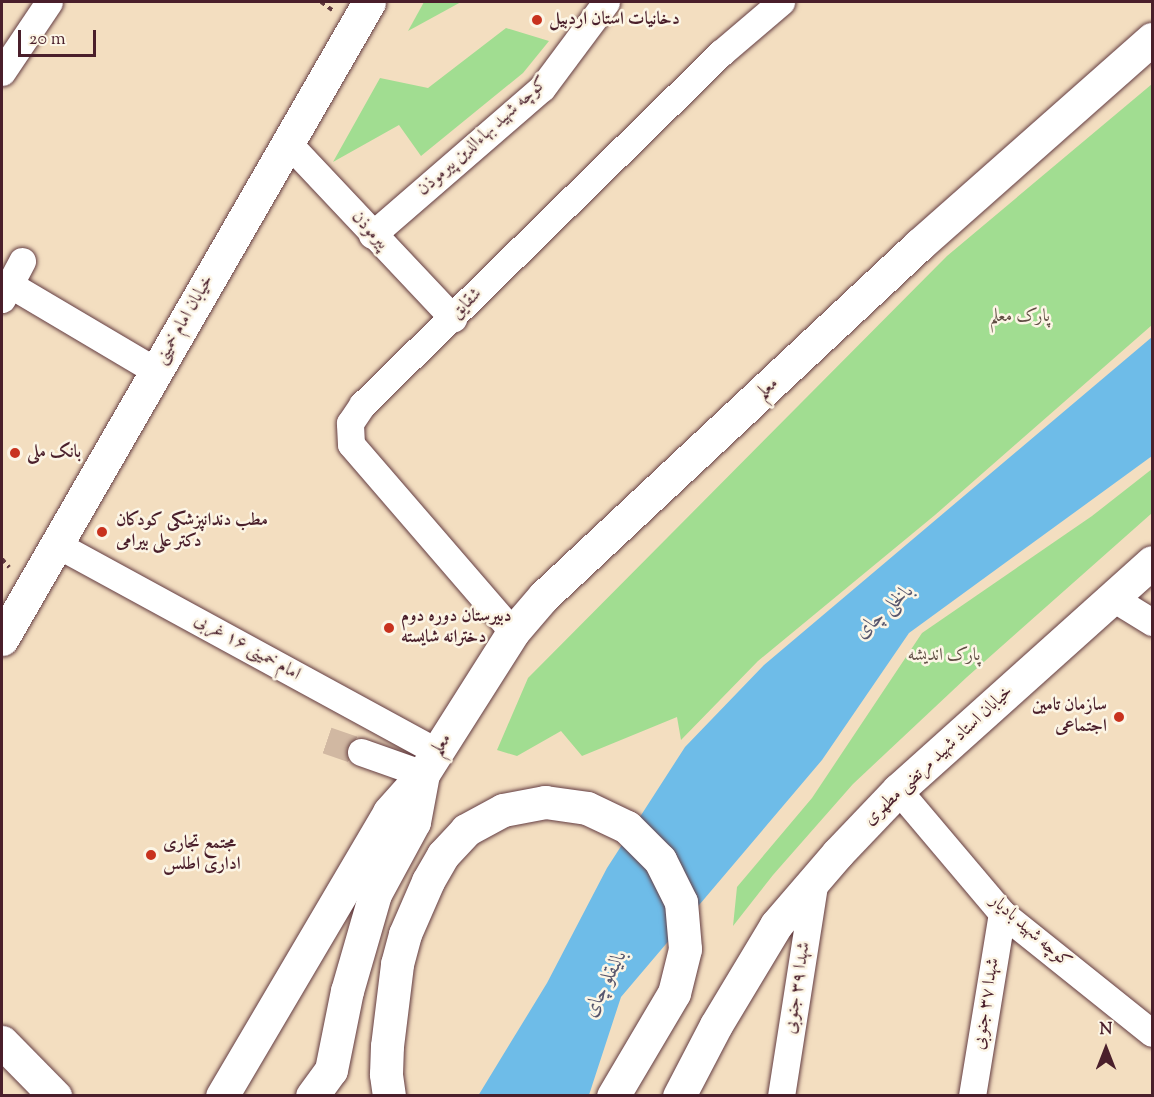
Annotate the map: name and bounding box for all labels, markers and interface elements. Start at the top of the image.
place label: دخانیات استان اردبیل [549,9,680,31]
marker: دخانیات استان اردبیل [530,13,544,27]
scale bar [21,18,99,56]
text: 20 m [29,27,66,53]
street label: کوچه شهید بهاءالدین پیرموذن [413,73,553,201]
street label: پیرموذن [346,207,392,255]
street label: خیابان امام خمینی [151,271,219,369]
street label: شقایق [447,284,487,324]
park label: پارک معلم [990,306,1050,328]
street label: معلم [752,374,784,404]
place label: بانک ملی [27,442,81,464]
marker: بانک ملی [8,446,22,460]
place label: مطب دندانپزشکی کودکان دکتر علی بیرامی [116,511,268,554]
marker: مطب دندانپزشکی کودکان دکتر علی بیرامی [93,523,111,541]
water label: بالخلی چای [851,579,919,645]
place label: دبیرستان دوره دوم دخترانه شایسته [401,607,512,650]
street label: امام خمینی ۱۶ غربی [190,610,304,686]
marker: دبیرستان دوره دوم دخترانه شایسته [382,621,396,635]
park label: پارک اندیشه [908,645,980,667]
street label: خیابان استاد شهید مرتضی مطهری [860,681,1018,831]
place label: سازمان تامین اجتماعی [1032,696,1107,738]
marker: سازمان تامین اجتماعی [1112,710,1126,724]
street label: معلم [427,730,457,760]
place label: مجتمع تجاری اداری اطلس [163,834,241,876]
marker: مجتمع تجاری اداری اطلس [144,848,158,862]
street label: کوچه شهید بادیار [985,891,1075,973]
street label: شهدا ۳۹ جنوبی [780,941,816,1035]
water label: بالیقلو چای [579,946,633,1022]
street label: شهدا ۳۷ جنوبی [969,957,1005,1051]
north arrow [1076,1019,1136,1079]
text: N [1100,1019,1112,1042]

